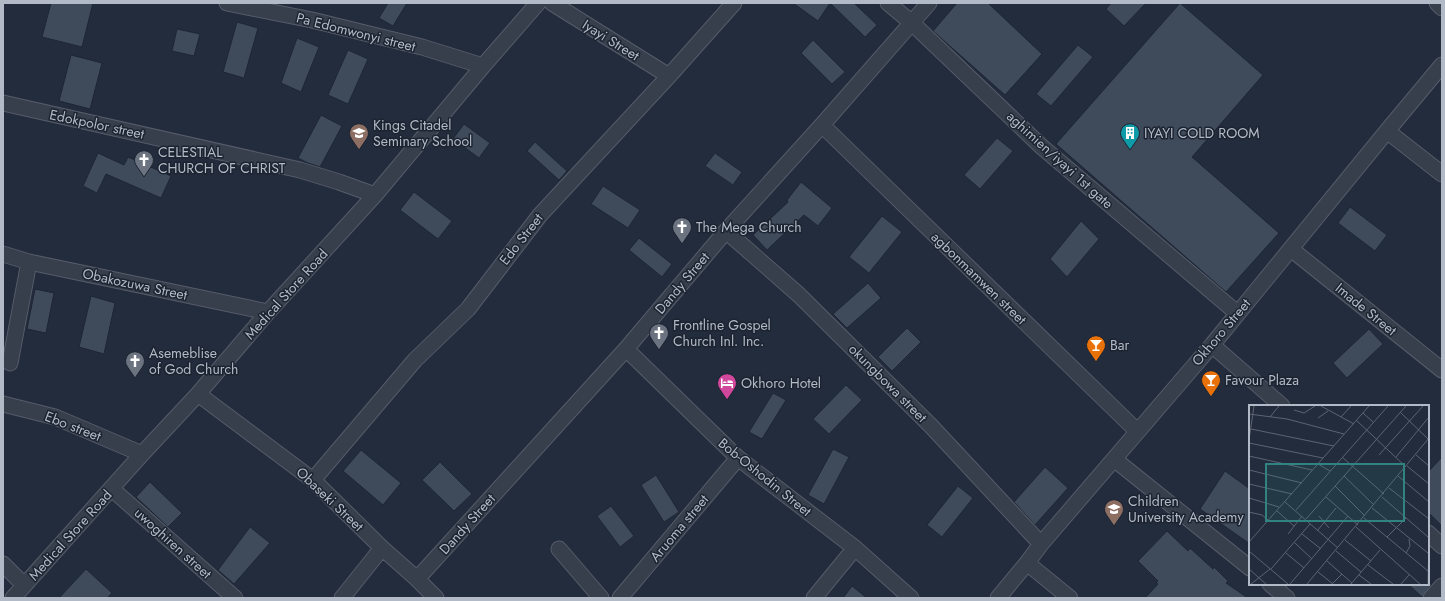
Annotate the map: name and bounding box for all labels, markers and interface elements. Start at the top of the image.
street label: Pa Edomwonyi street [294,8,418,57]
street label: Iyayi Street [579,15,644,66]
street label: Edokpolor street [48,104,147,144]
street label: aghimien/iyayi 1st gate [1002,107,1118,213]
place label: Kings Citadel Seminary School [373,115,472,151]
school or university icon: Kings Citadel Seminary School [348,122,370,150]
building icon: IYAYI COLD ROOM [1119,122,1141,150]
place label: IYAYI COLD ROOM [1144,123,1260,143]
place label: CELESTIAL CHURCH OF CHRIST [158,142,286,178]
church icon: CELESTIAL CHURCH OF CHRIST [133,149,155,177]
street label: Edo Street [494,208,548,269]
church icon: The Mega Church [671,216,693,244]
place label: The Mega Church [696,217,802,237]
street label: agbonmamwen street [927,227,1032,329]
street label: Medical Store Road [240,244,332,344]
street label: Dandy Street [650,247,714,318]
street label: Obakozuwa Street [81,263,190,305]
street label: Imade Street [1331,278,1401,340]
street label: Okhoro Street [1187,294,1255,370]
place label: Frontline Gospel Church Inl. Inc. [673,315,771,351]
church icon: Frontline Gospel Church Inl. Inc. [648,322,670,350]
bar icon: Bar [1085,334,1107,362]
place label: Bar [1110,335,1130,355]
street label: okungbowa street [844,339,932,427]
place label: Asemeblise of God Church [149,343,238,379]
church icon: Asemeblise of God Church [124,350,146,378]
bar icon: Favour Plaza [1200,369,1222,397]
place label: Favour Plaza [1225,370,1299,390]
hotel icon: Okhoro Hotel [716,372,738,400]
place label: Okhoro Hotel [741,373,821,393]
inset map [1249,405,1429,585]
street label: Ebo street [42,406,105,446]
street label: Bob-Oshodin Street [714,433,816,521]
street label: Obaseki Street [292,462,369,536]
street label: Medical Store Road [24,485,116,585]
street label: Dandy Street [434,489,500,559]
street label: Aruoma street [645,490,714,566]
place label: Children University Academy [1128,491,1244,527]
school or university icon: Children University Academy [1103,498,1125,526]
street label: uwoghiren street [130,503,217,584]

